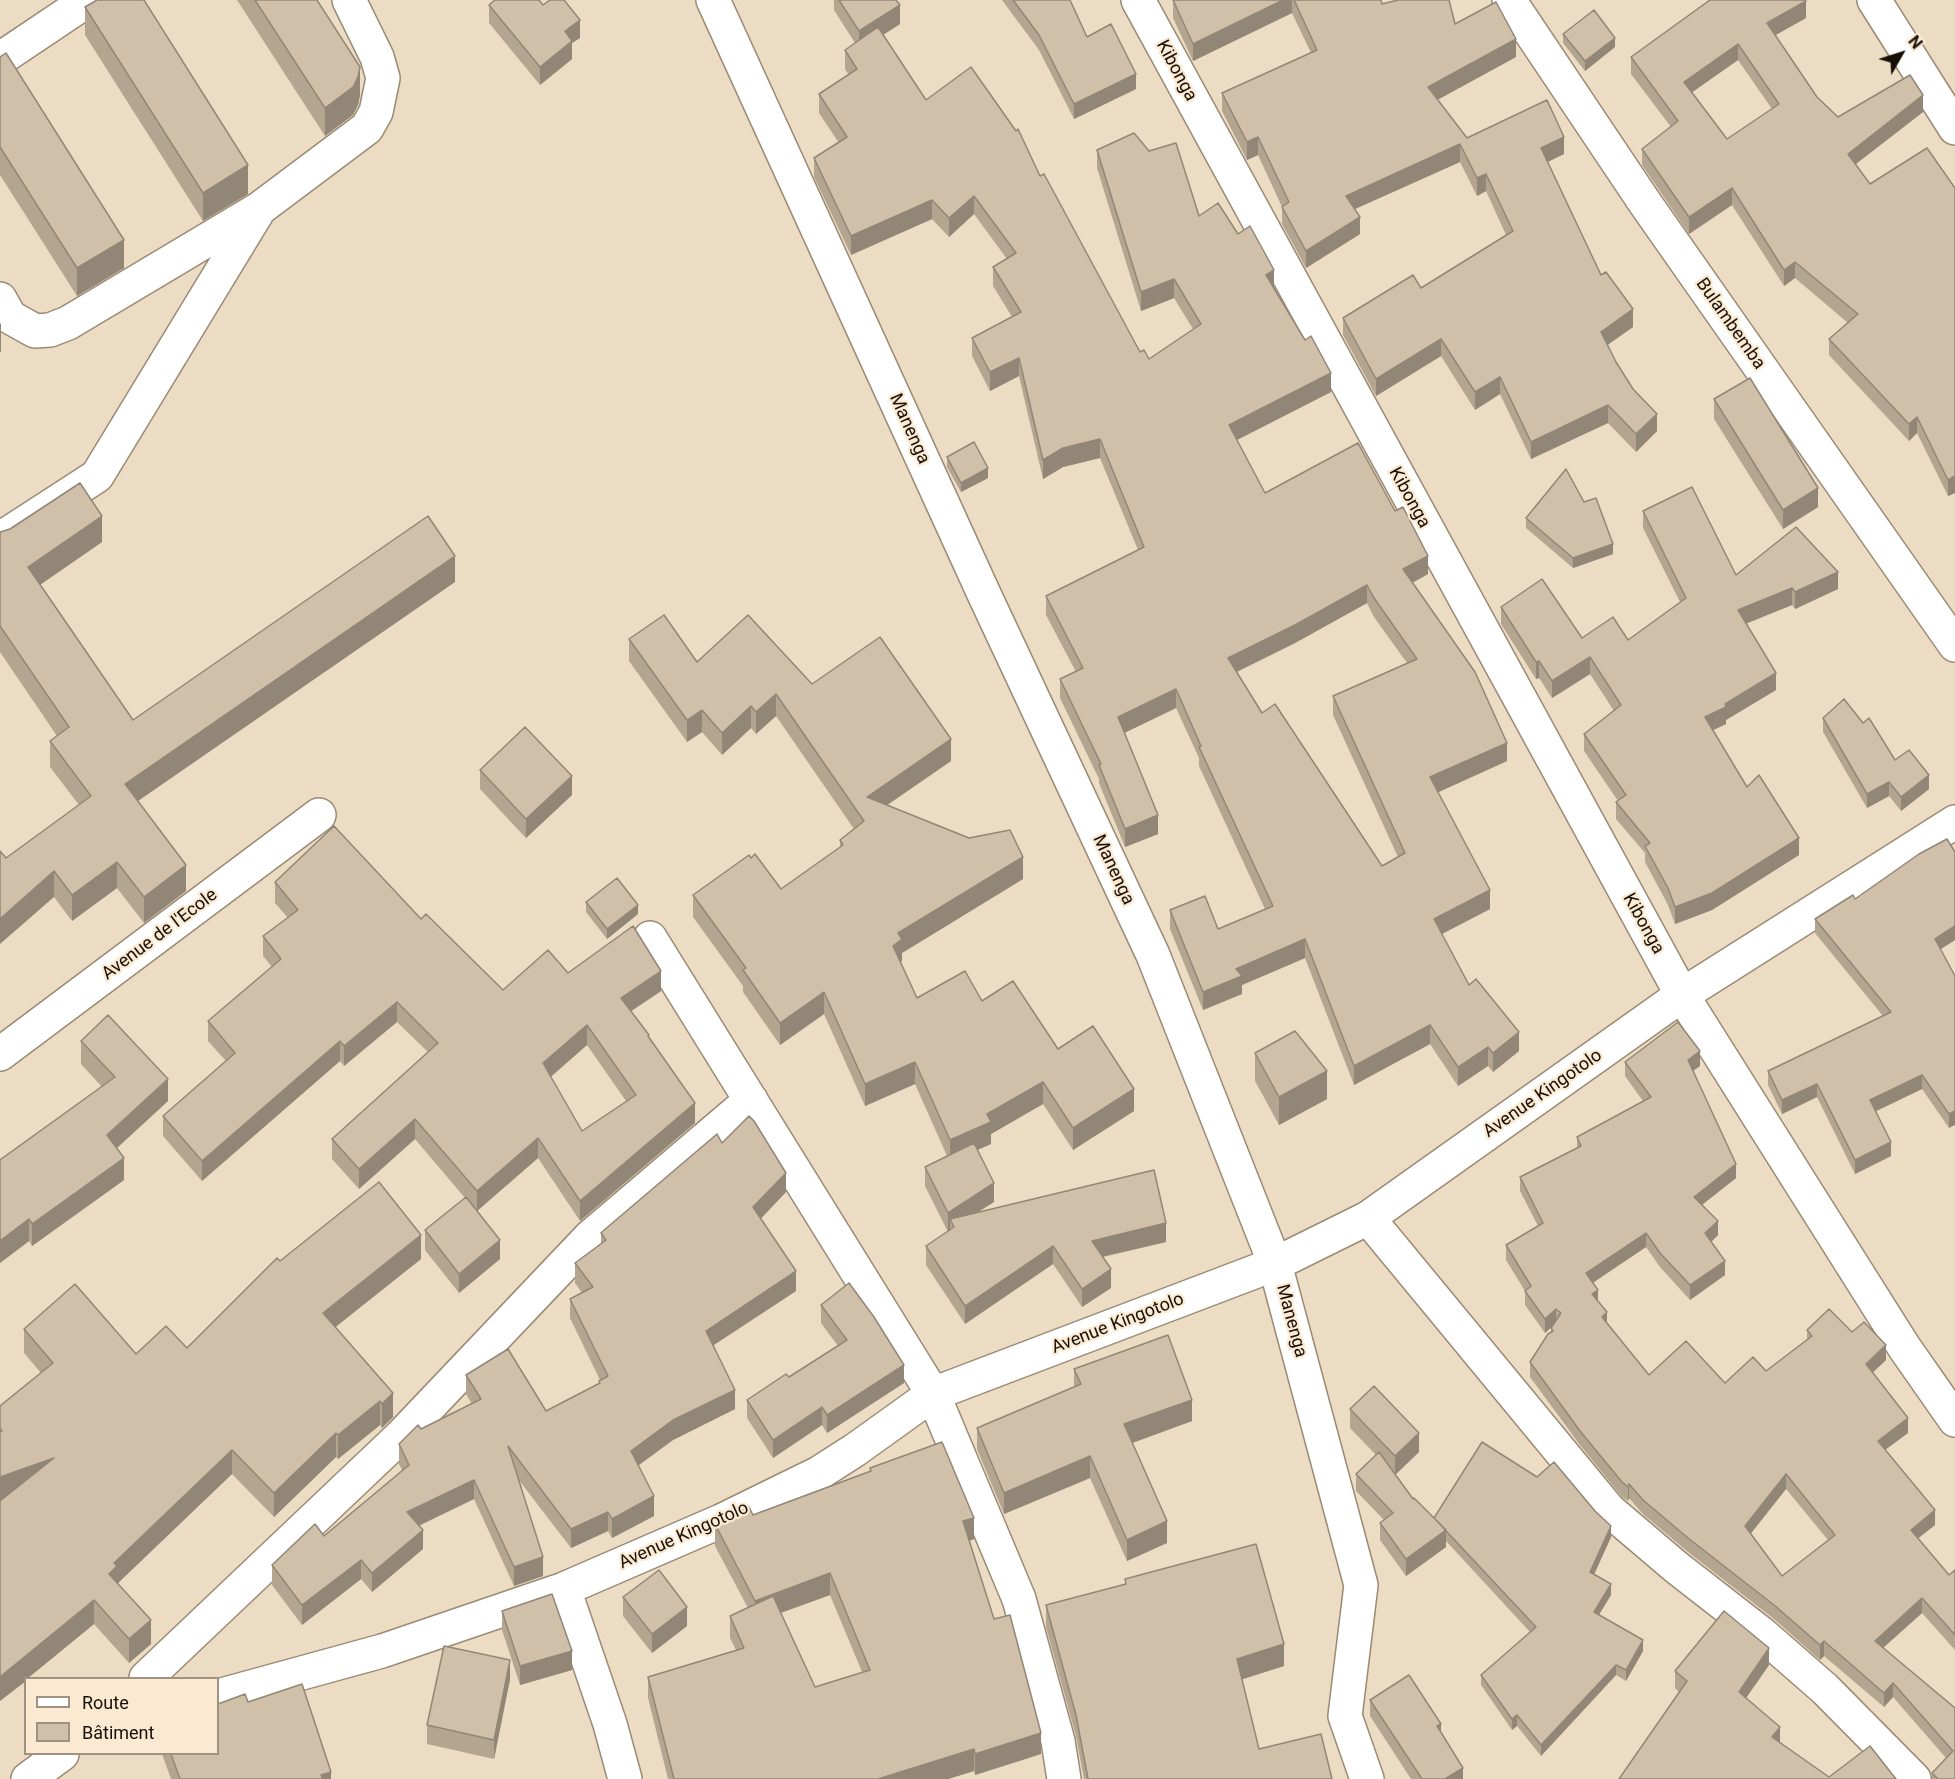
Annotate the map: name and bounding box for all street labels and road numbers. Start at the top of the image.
street label: Kibonga [1151,37,1201,105]
street label: Bulambemba [1691,274,1769,374]
street label: Manenga [884,390,934,468]
street label: Kibonga [1384,464,1434,532]
street label: Manenga [1087,832,1139,908]
street label: Avenue de l'Ecole [98,885,222,985]
street label: Kibonga [1618,890,1668,958]
street label: Avenue Kingotolo [1479,1045,1607,1143]
street label: Manenga [1271,1282,1311,1360]
street label: Avenue Kingotolo [1049,1289,1187,1359]
street label: Avenue Kingotolo [616,1498,752,1574]

